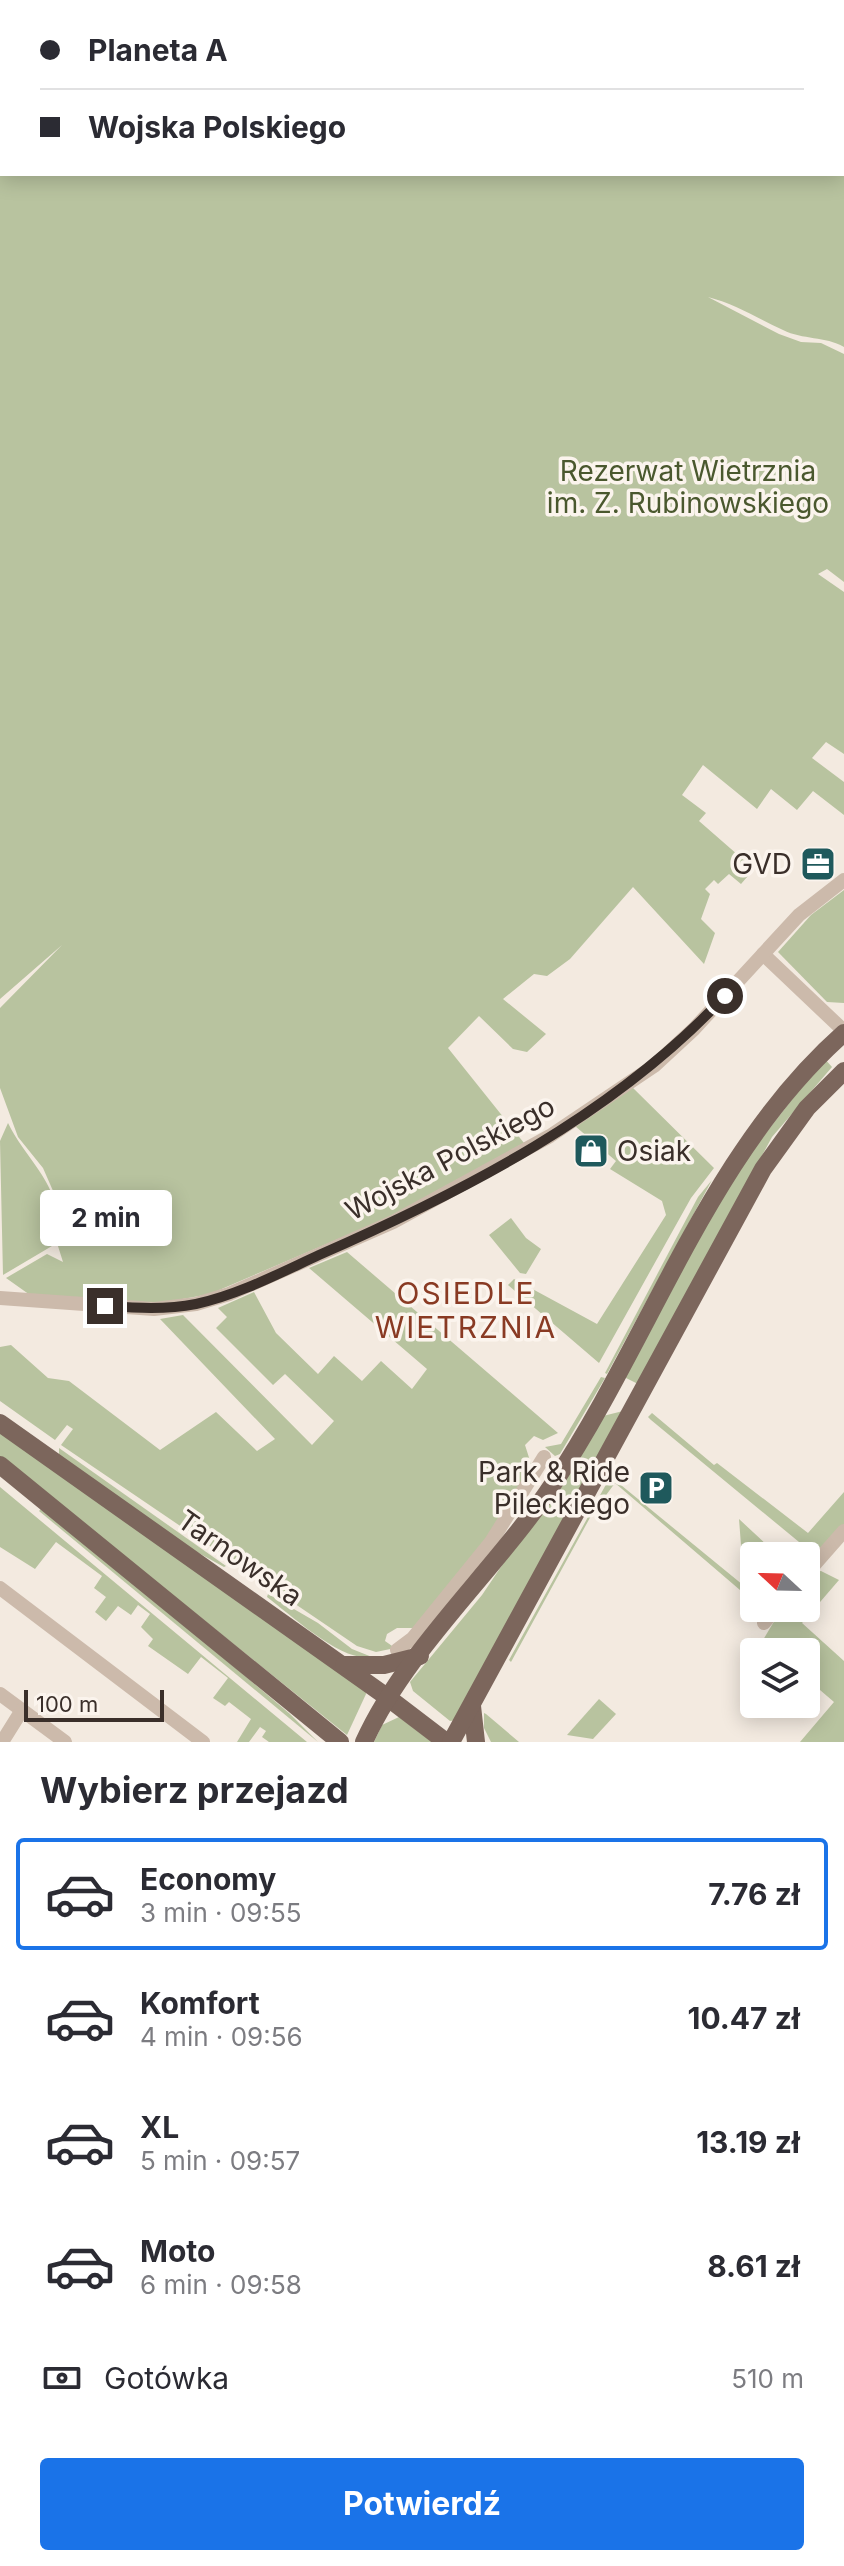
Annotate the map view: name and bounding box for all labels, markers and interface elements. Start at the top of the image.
text: Planeta A [88,32,228,68]
text: Wojska Polskiego [88,109,346,145]
park label: Rezerwat Wietrznia im. Z. Rubinowskiego [547,454,829,520]
office icon: GVD [799,845,837,883]
place label: GVD [732,847,792,881]
route start [707,978,743,1014]
street label: Wojska Polskiego [340,1089,560,1227]
shop icon: Osiak [572,1132,610,1170]
place label: Osiak [617,1134,691,1168]
callout: 2 min [39,1190,171,1246]
text: 2 min [71,1202,141,1233]
district label: OSIEDLE WIETRZNIA [375,1275,557,1345]
route end [87,1288,123,1324]
place label: Park & Ride Pileckiego [478,1455,630,1521]
parking icon: Park & Ride Pileckiego [637,1469,675,1507]
street label: Tarnowska [171,1503,309,1613]
north arrow [740,1542,820,1622]
map controls [740,1542,820,1718]
button: layers [740,1638,820,1718]
scale bar [24,1686,164,1722]
text: 100 m [36,1691,98,1717]
text: Wybierz przejazd [40,1768,349,1812]
icon: car [44,1858,116,1930]
text: Economy [140,1861,276,1897]
text: 7.76 zł [708,1876,800,1912]
text: 3 min · 09:55 [140,1897,302,1928]
icon: car [44,1982,116,2054]
text: Komfort [140,1985,260,2021]
text: 10.47 zł [688,2000,800,2036]
text: 4 min · 09:56 [140,2021,303,2052]
icon: car [44,2106,116,2178]
text: XL [140,2109,179,2145]
text: 13.19 zł [696,2124,800,2160]
text: 5 min · 09:57 [140,2145,300,2176]
icon: car [44,2230,116,2302]
text: Moto [140,2233,215,2269]
text: 8.61 zł [707,2248,800,2284]
text: 6 min · 09:58 [140,2269,302,2300]
icon: cash [40,2356,84,2400]
text: Gotówka [104,2360,229,2396]
text: 510 m [731,2363,804,2394]
button: Potwierdź [40,2458,804,2550]

